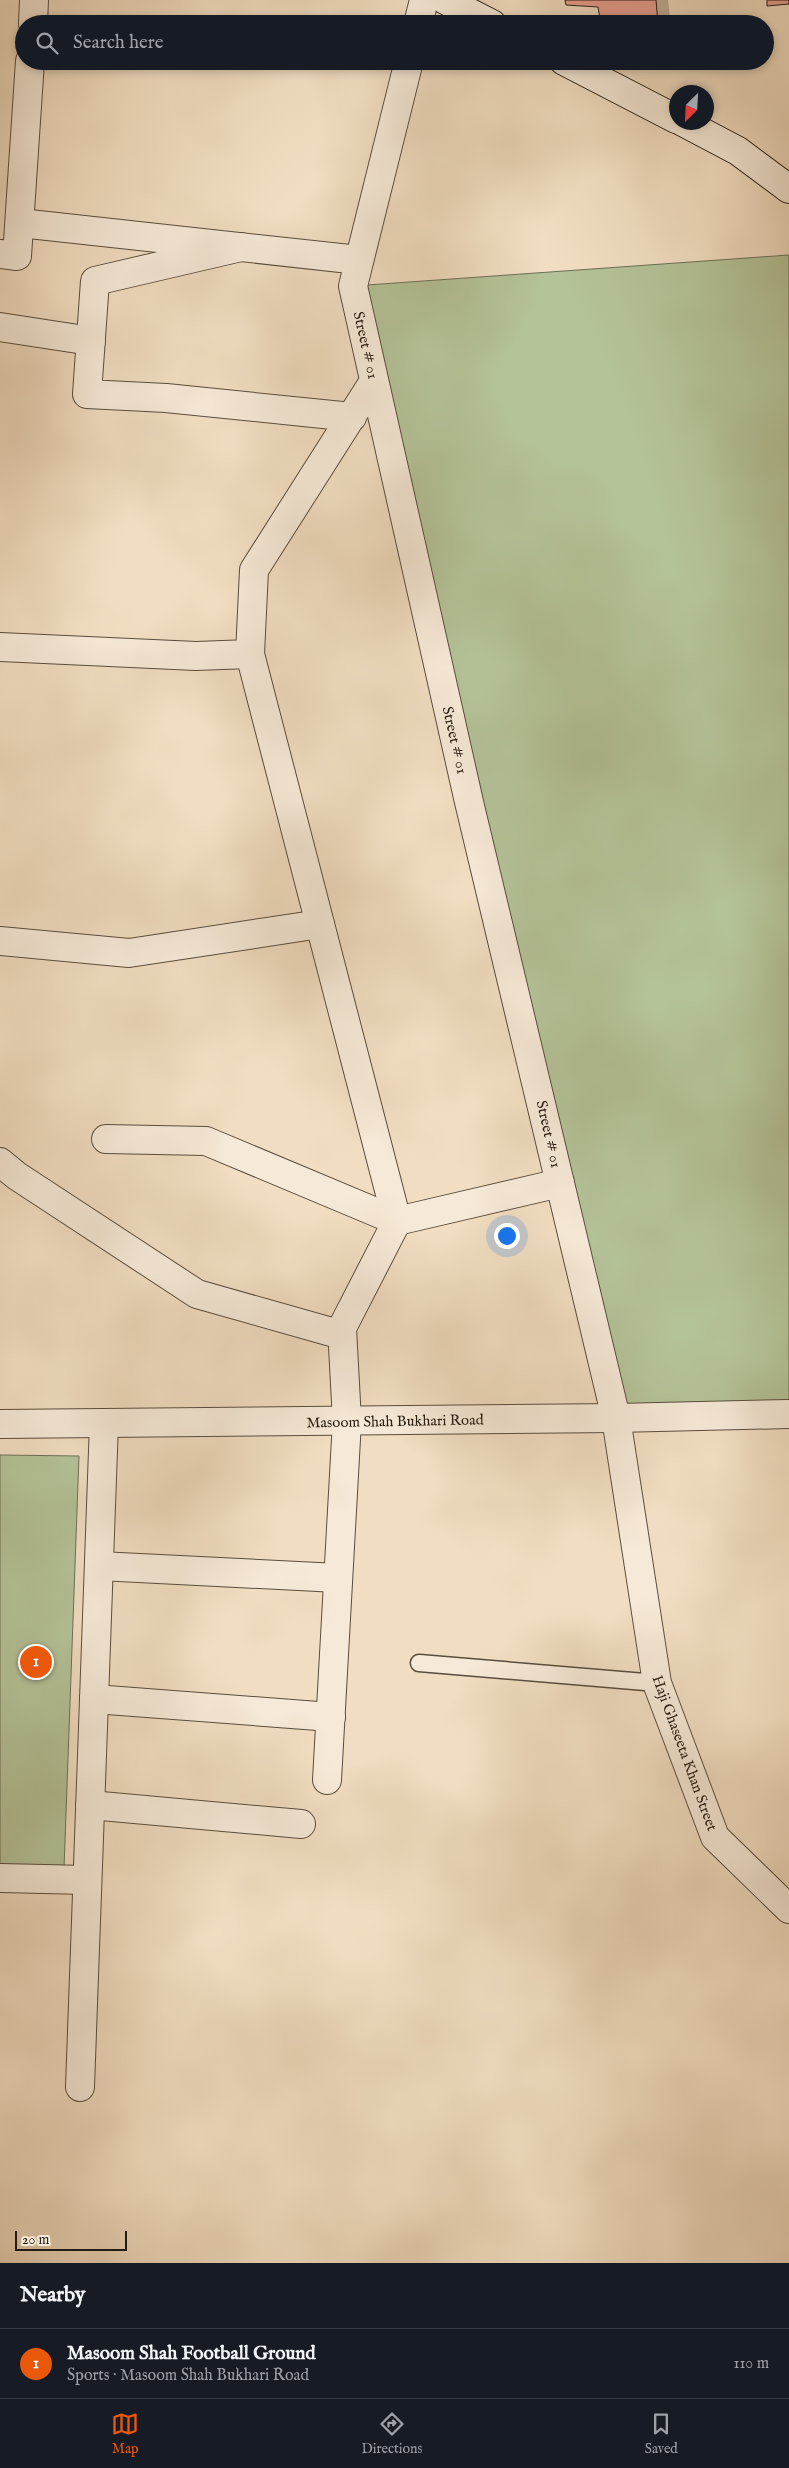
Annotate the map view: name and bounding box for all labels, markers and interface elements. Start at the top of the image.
search box [15,15,774,70]
icon: search [33,29,61,57]
text: Search here [73,31,164,55]
north arrow [669,85,714,130]
street label: Street # 01 [349,309,382,381]
street label: Street # 01 [438,704,471,776]
street label: Street # 01 [532,1098,565,1170]
your location [494,1223,520,1249]
street label: Masoom Shah Bukhari Road [306,1410,485,1433]
pin: 1 [20,1643,52,1681]
street label: Haji Ghaseeta Khan Street [647,1673,722,1834]
scale bar [15,2228,128,2251]
text: 20 m [22,2231,49,2249]
text: Nearby [20,2282,85,2309]
text: Masoom Shah Football Ground [67,2342,316,2366]
text: 1 [33,2354,39,2374]
text: 110 m [733,2354,769,2374]
text: Sports · Masoom Shah Bukhari Road [67,2366,309,2386]
tab: Map [111,2410,139,2458]
tab: Directions [361,2410,422,2458]
tab: Saved [645,2410,678,2458]

